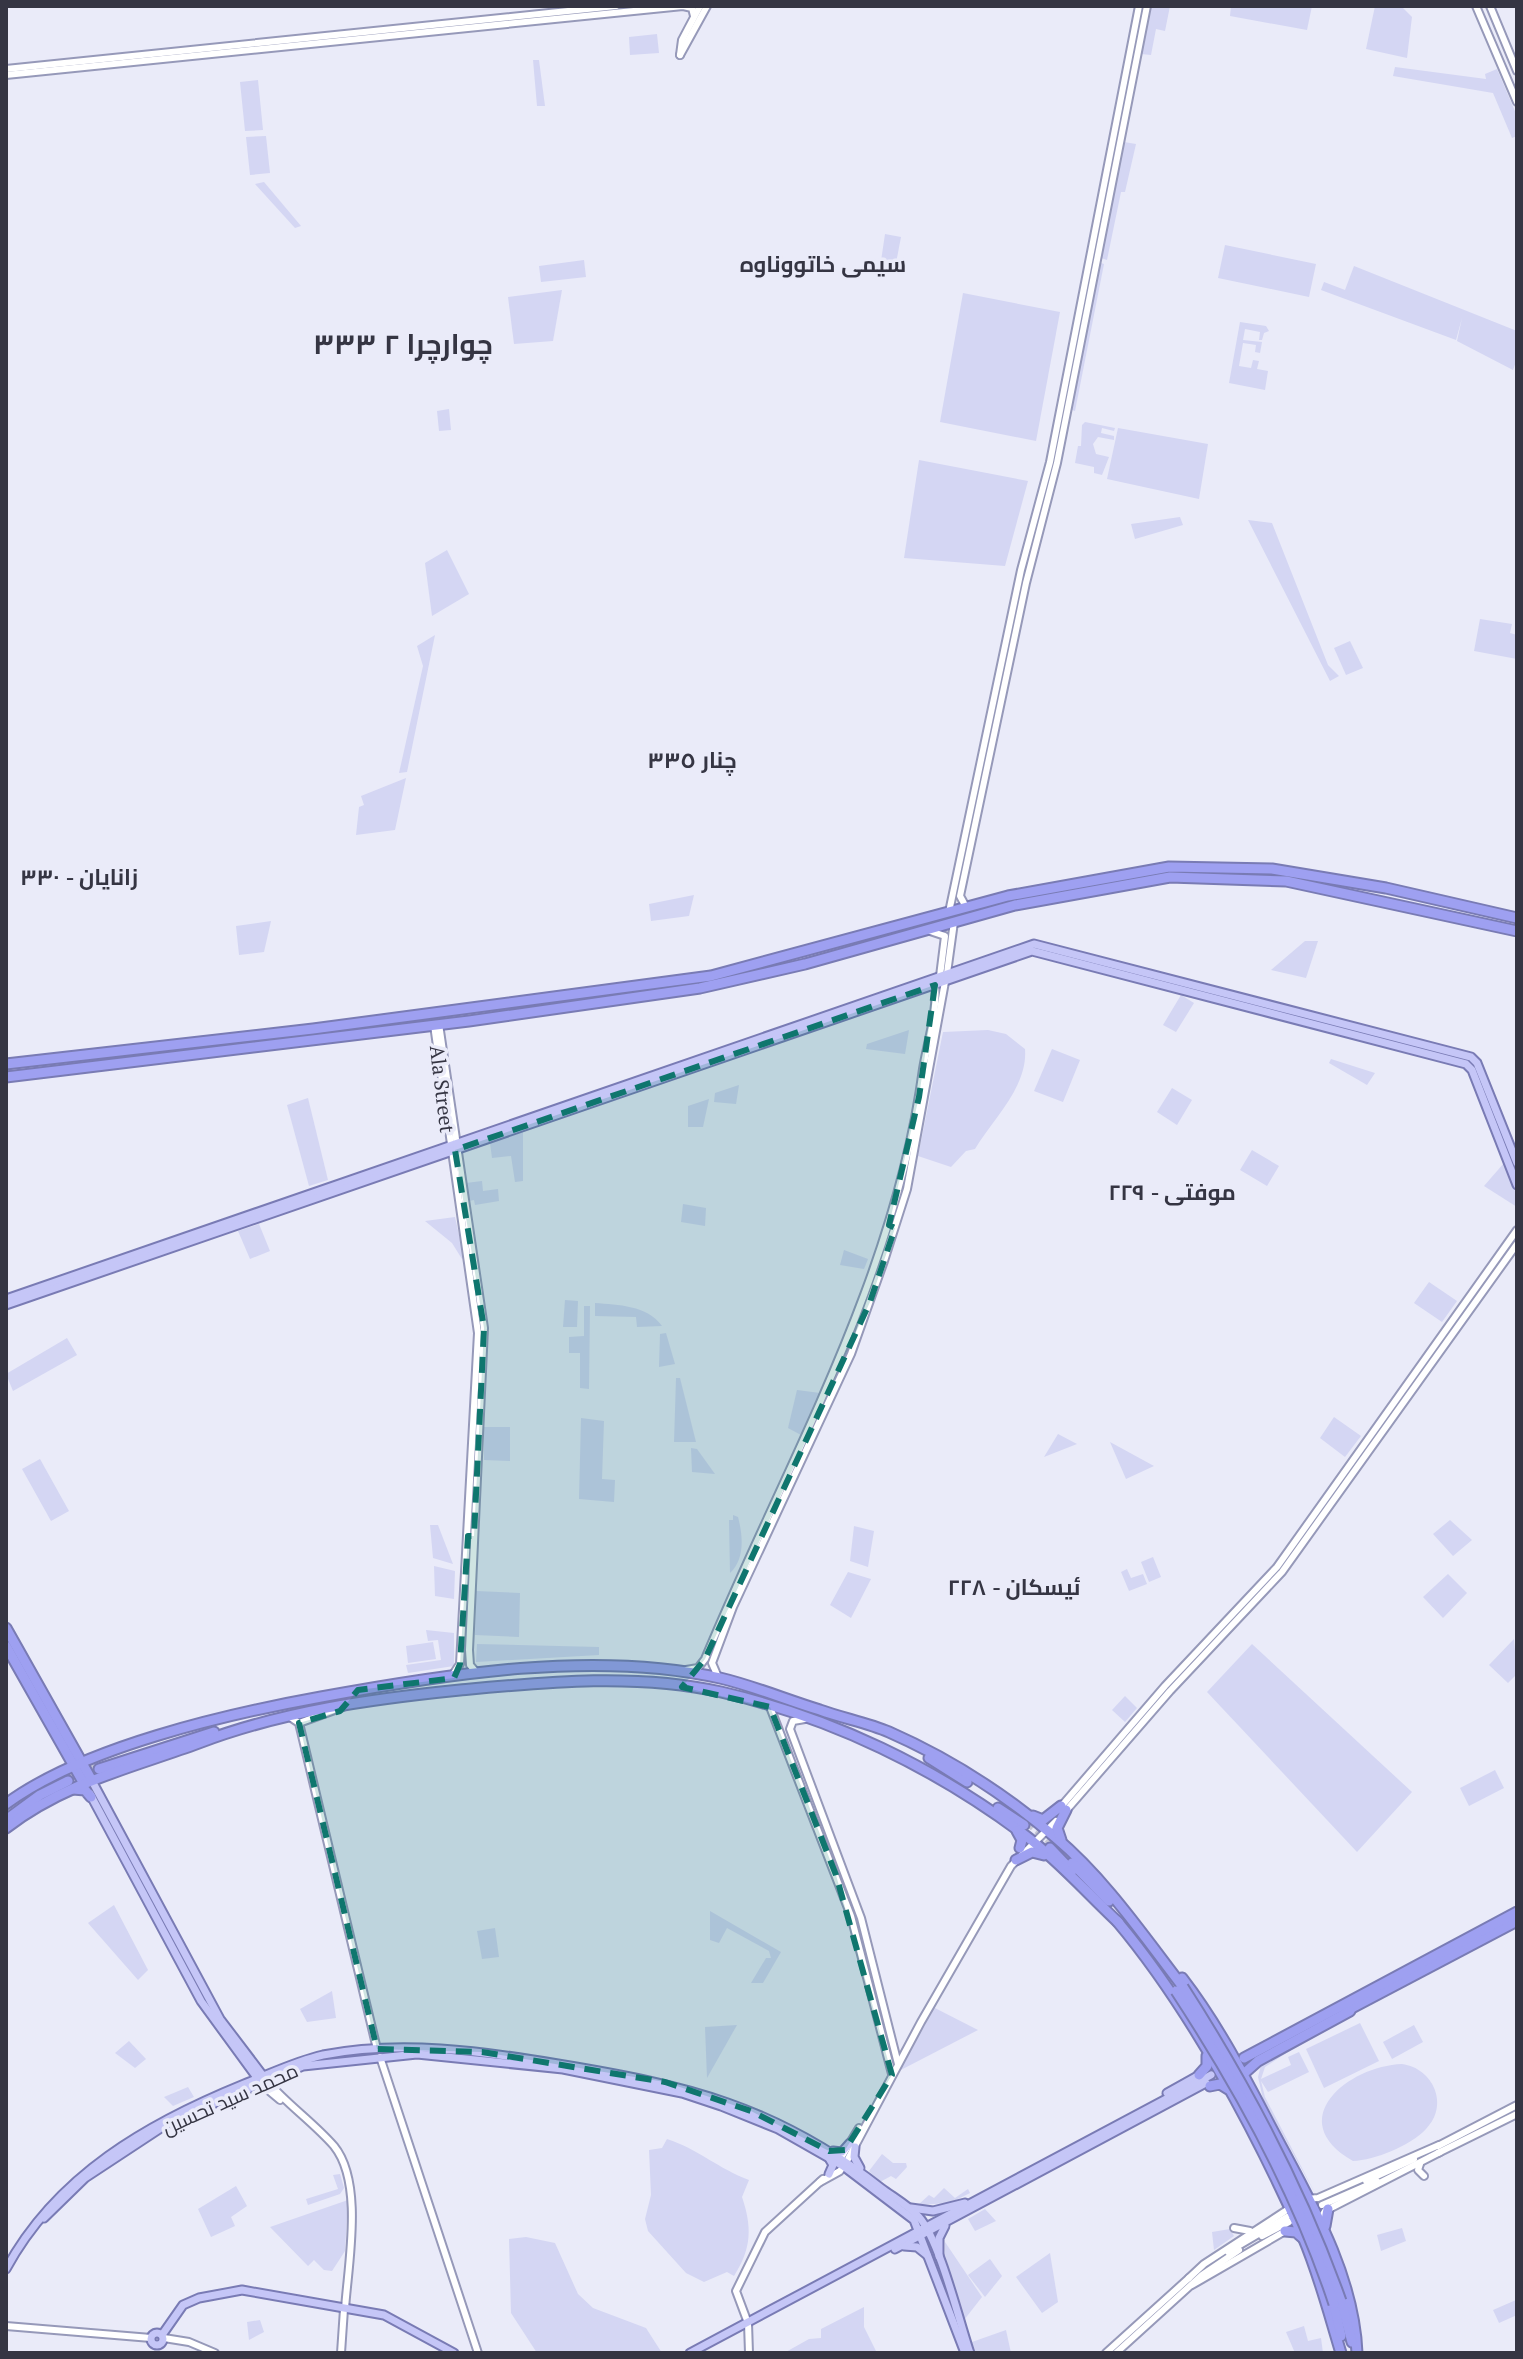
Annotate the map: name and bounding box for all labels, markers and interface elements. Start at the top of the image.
district label: سیمی خاتووناوه [740,249,906,278]
district label: چوارچرا ٢ ٣٣٣ [313,325,493,364]
district label: چنار ٣٣٥ [647,745,737,776]
district label: زانایان - ٣٣٠ [20,862,138,891]
street label: Ala Street [424,1044,461,1135]
district label: موفتی - ٢٢٩ [1108,1177,1236,1206]
district label: ئیسکان - ٢٢٨ [948,1572,1081,1601]
street label: محمد سید تحسین [157,2056,302,2141]

